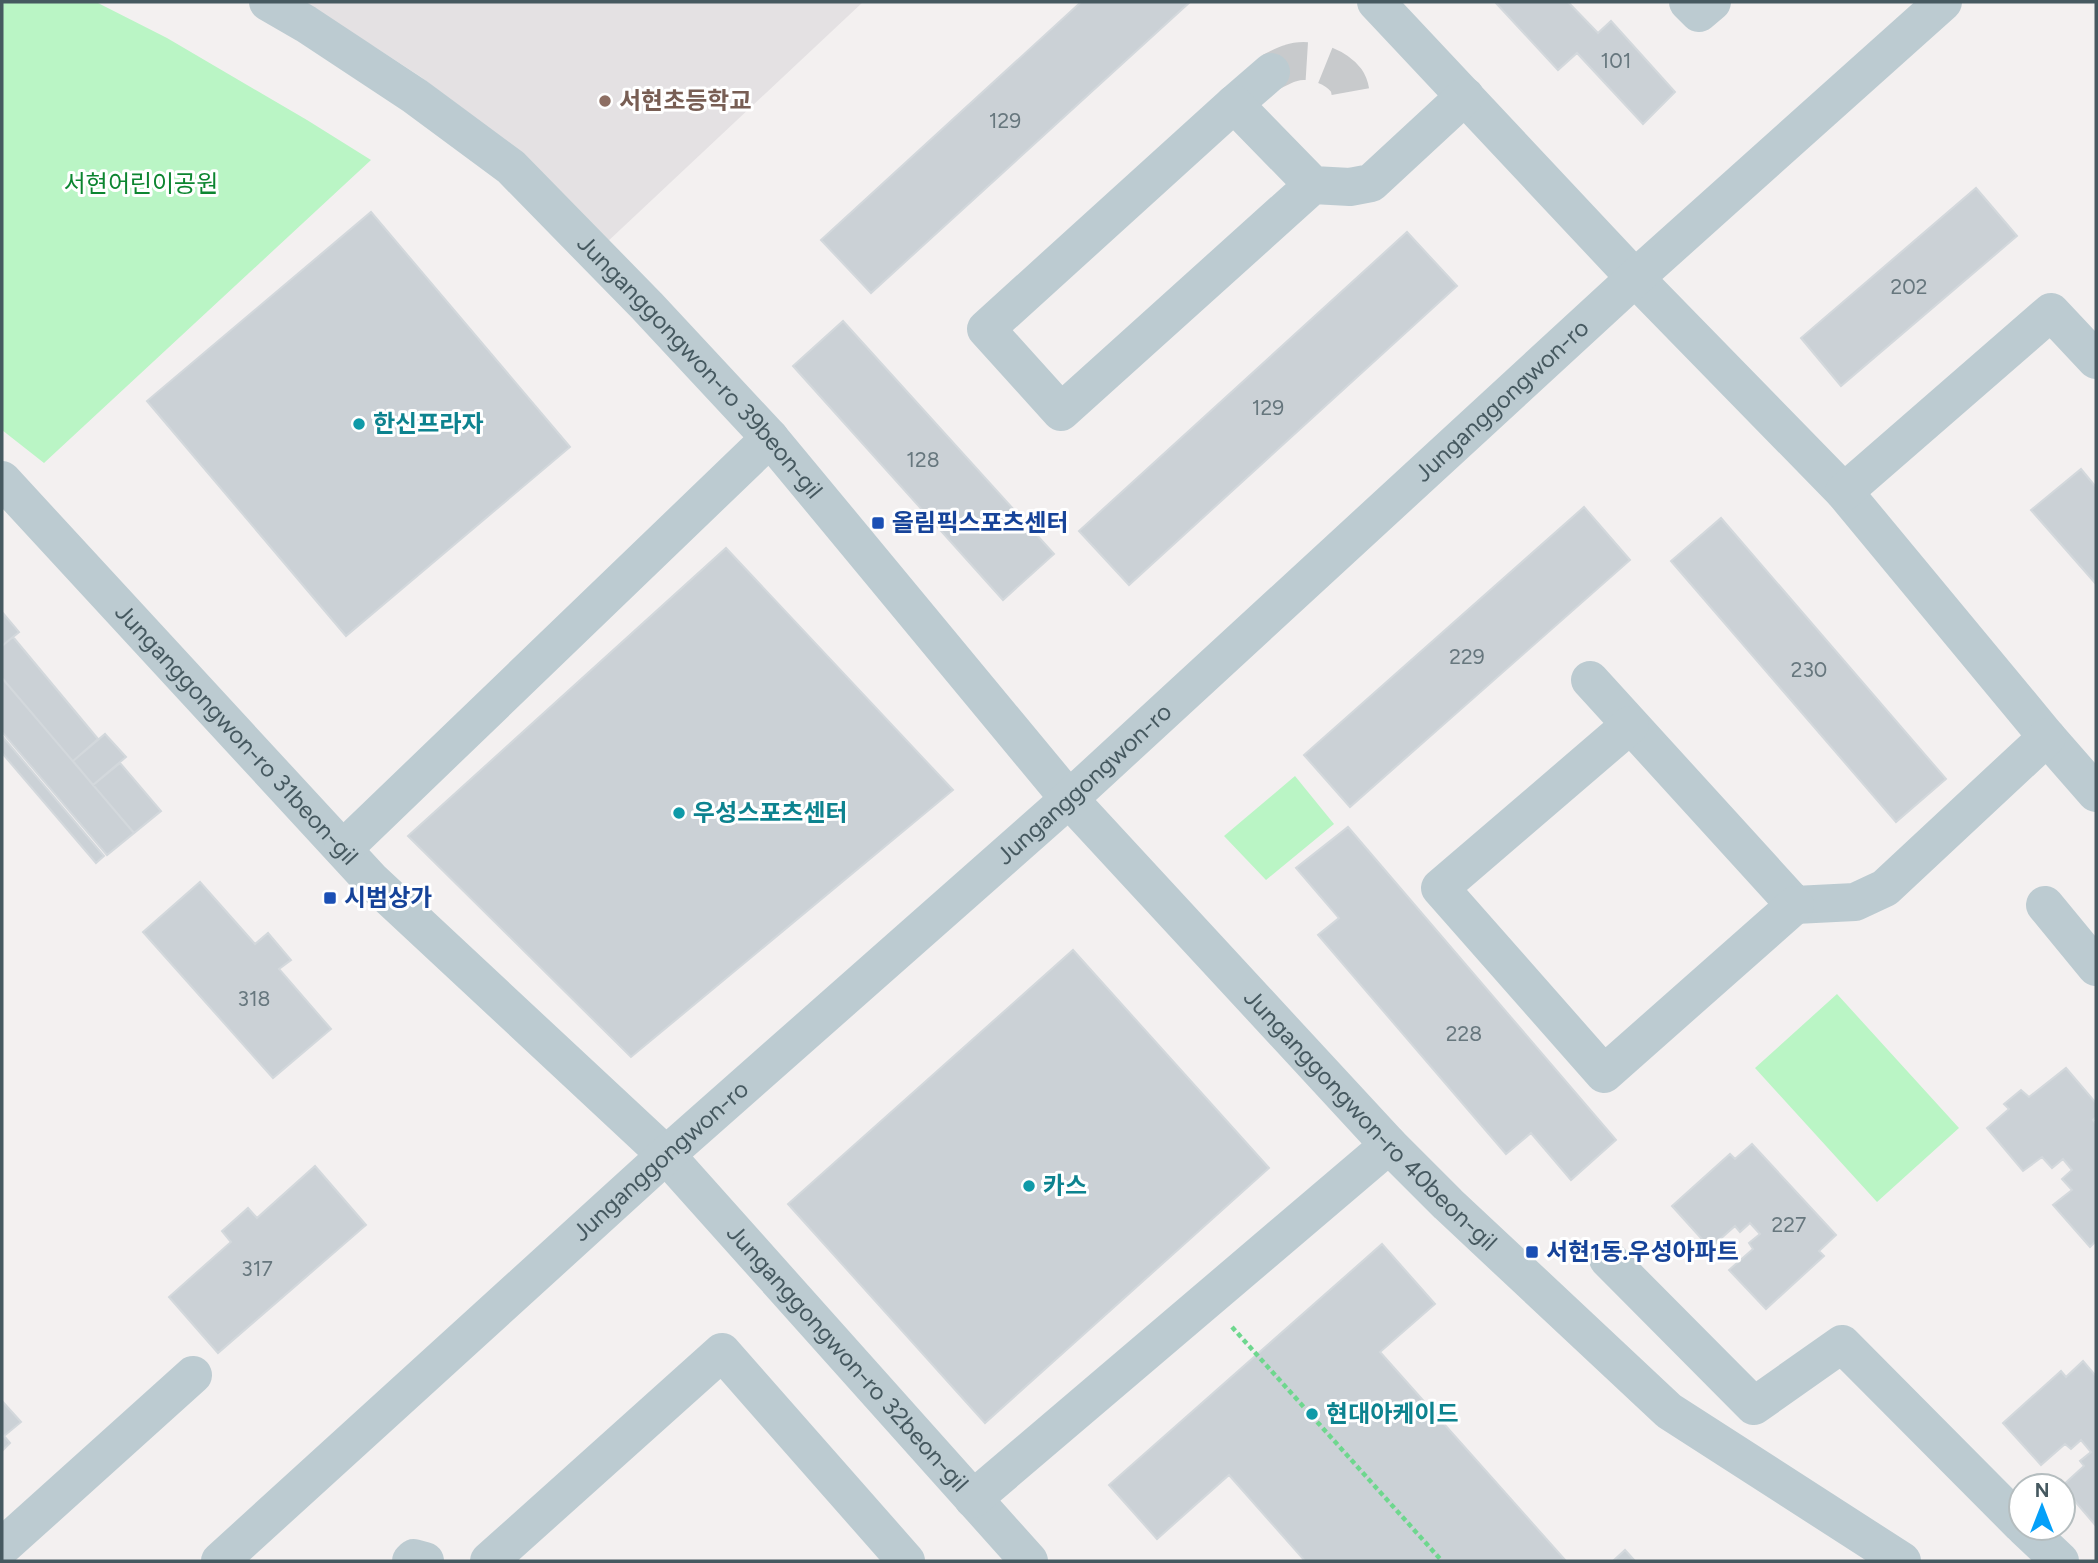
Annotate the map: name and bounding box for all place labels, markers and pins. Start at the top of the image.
place label: 서현초등학교 [619,86,751,115]
marker: 서현초등학교 [597,93,613,109]
place label: 한신프라자 [373,409,483,438]
marker: 한신프라자 [351,416,367,432]
place label: 올림픽스포츠센터 [892,508,1069,537]
marker: 올림픽스포츠센터 [870,515,886,531]
place label: 우성스포츠센터 [693,798,848,827]
marker: 우성스포츠센터 [671,805,687,821]
place label: 시범상가 [344,883,432,912]
marker: 시범상가 [322,890,338,906]
place label: 카스 [1043,1171,1087,1200]
marker: 카스 [1021,1178,1037,1194]
place label: 서현1동.우성아파트 [1546,1237,1739,1266]
marker: 서현1동.우성아파트 [1524,1244,1540,1260]
place label: 현대아케이드 [1326,1399,1458,1428]
marker: 현대아케이드 [1304,1406,1320,1422]

